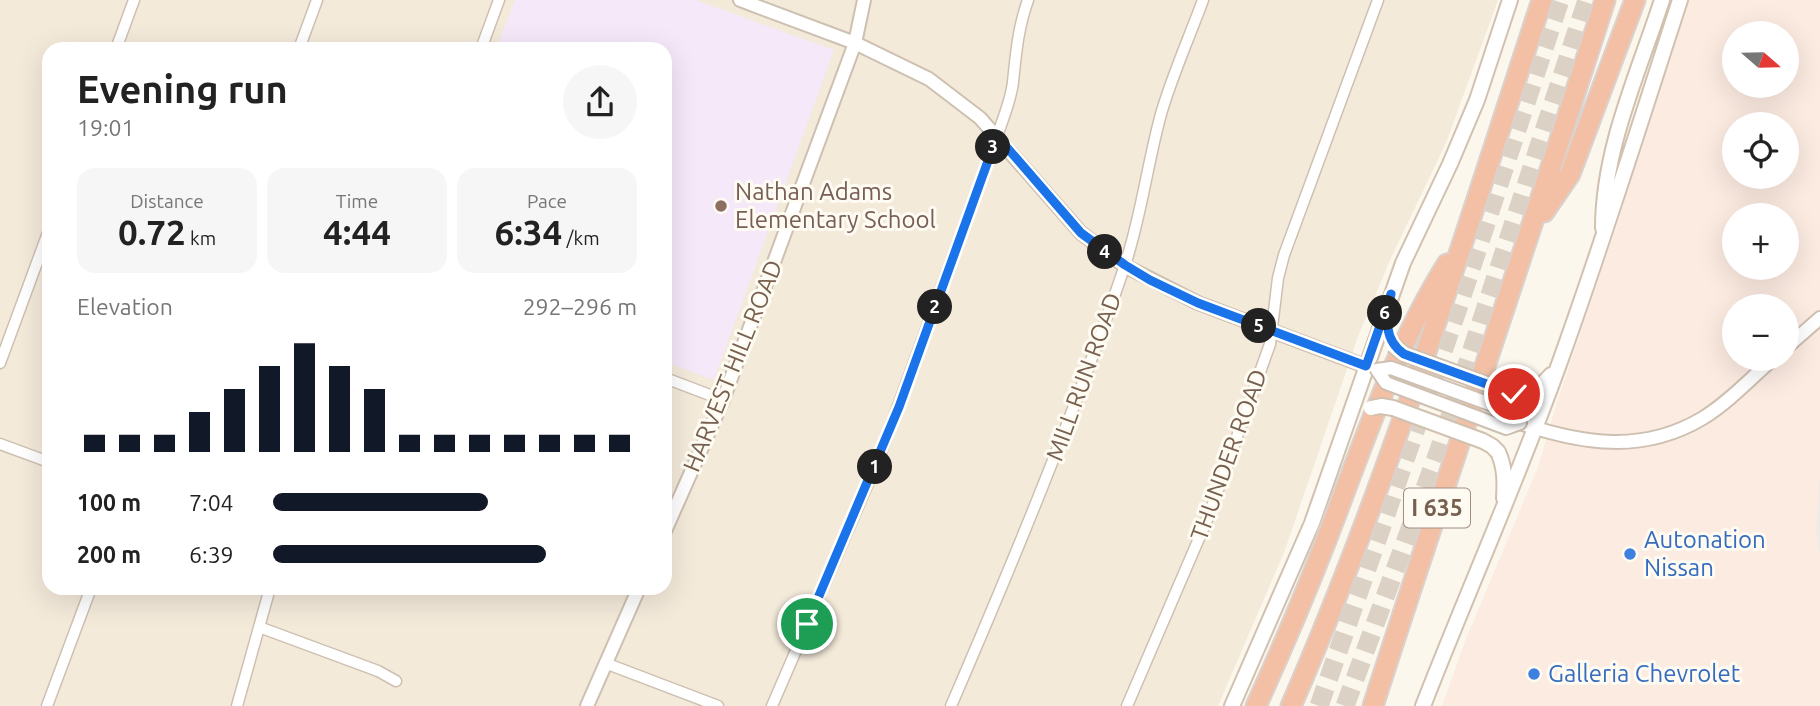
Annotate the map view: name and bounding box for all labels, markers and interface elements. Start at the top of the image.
north arrow [1722,21,1799,98]
map controls [1722,21,1799,371]
button: share [563,65,637,139]
text: Evening run [77,68,288,110]
button: locate [1722,112,1799,189]
text: 19:01 [77,115,135,140]
pin: 3 [976,130,1010,164]
text: 3 [987,135,998,157]
place label: Nathan Adams Elementary School [735,178,936,233]
text: Distance [130,190,204,212]
text: Time [336,190,378,212]
text: Pace [527,190,567,212]
marker: Nathan Adams Elementary School [713,198,729,214]
button: + [1722,203,1799,280]
text: 0.72 [118,212,186,252]
text: 4:44 [323,212,391,252]
text: 6:34 [494,212,562,252]
text: km [186,227,216,249]
text: /km [562,227,600,249]
pin: 4 [1088,234,1122,270]
text: 4 [1099,240,1110,262]
street label: HARVEST HILL ROAD [678,256,787,476]
street label: MILL RUN ROAD [1041,289,1126,464]
pin: 2 [918,290,953,324]
text: Elevation [77,294,173,319]
text: 292–296 m [523,294,637,319]
button: − [1722,294,1799,371]
text: 2 [929,295,940,317]
pin: 6 [1368,296,1402,330]
text: 6 [1379,301,1390,323]
pin: 5 [1242,308,1276,344]
text: 5 [1253,314,1264,336]
pin [1484,364,1544,424]
street label: THUNDER ROAD [1185,365,1272,544]
icon: check [1495,375,1533,413]
pin: 1 [858,449,892,484]
text: 1 [869,455,880,477]
road number: I 635 [1404,488,1470,528]
text: 100 m [77,490,141,515]
text: 7:04 [189,490,234,515]
place label: Autonation Nissan [1644,526,1766,581]
text: 200 m [77,542,141,567]
text: 6:39 [189,542,234,567]
marker: Autonation Nissan [1622,546,1638,562]
pin [777,594,837,654]
icon: arrive [788,605,826,643]
place label: Galleria Chevrolet [1548,660,1741,687]
marker: Galleria Chevrolet [1526,666,1542,682]

